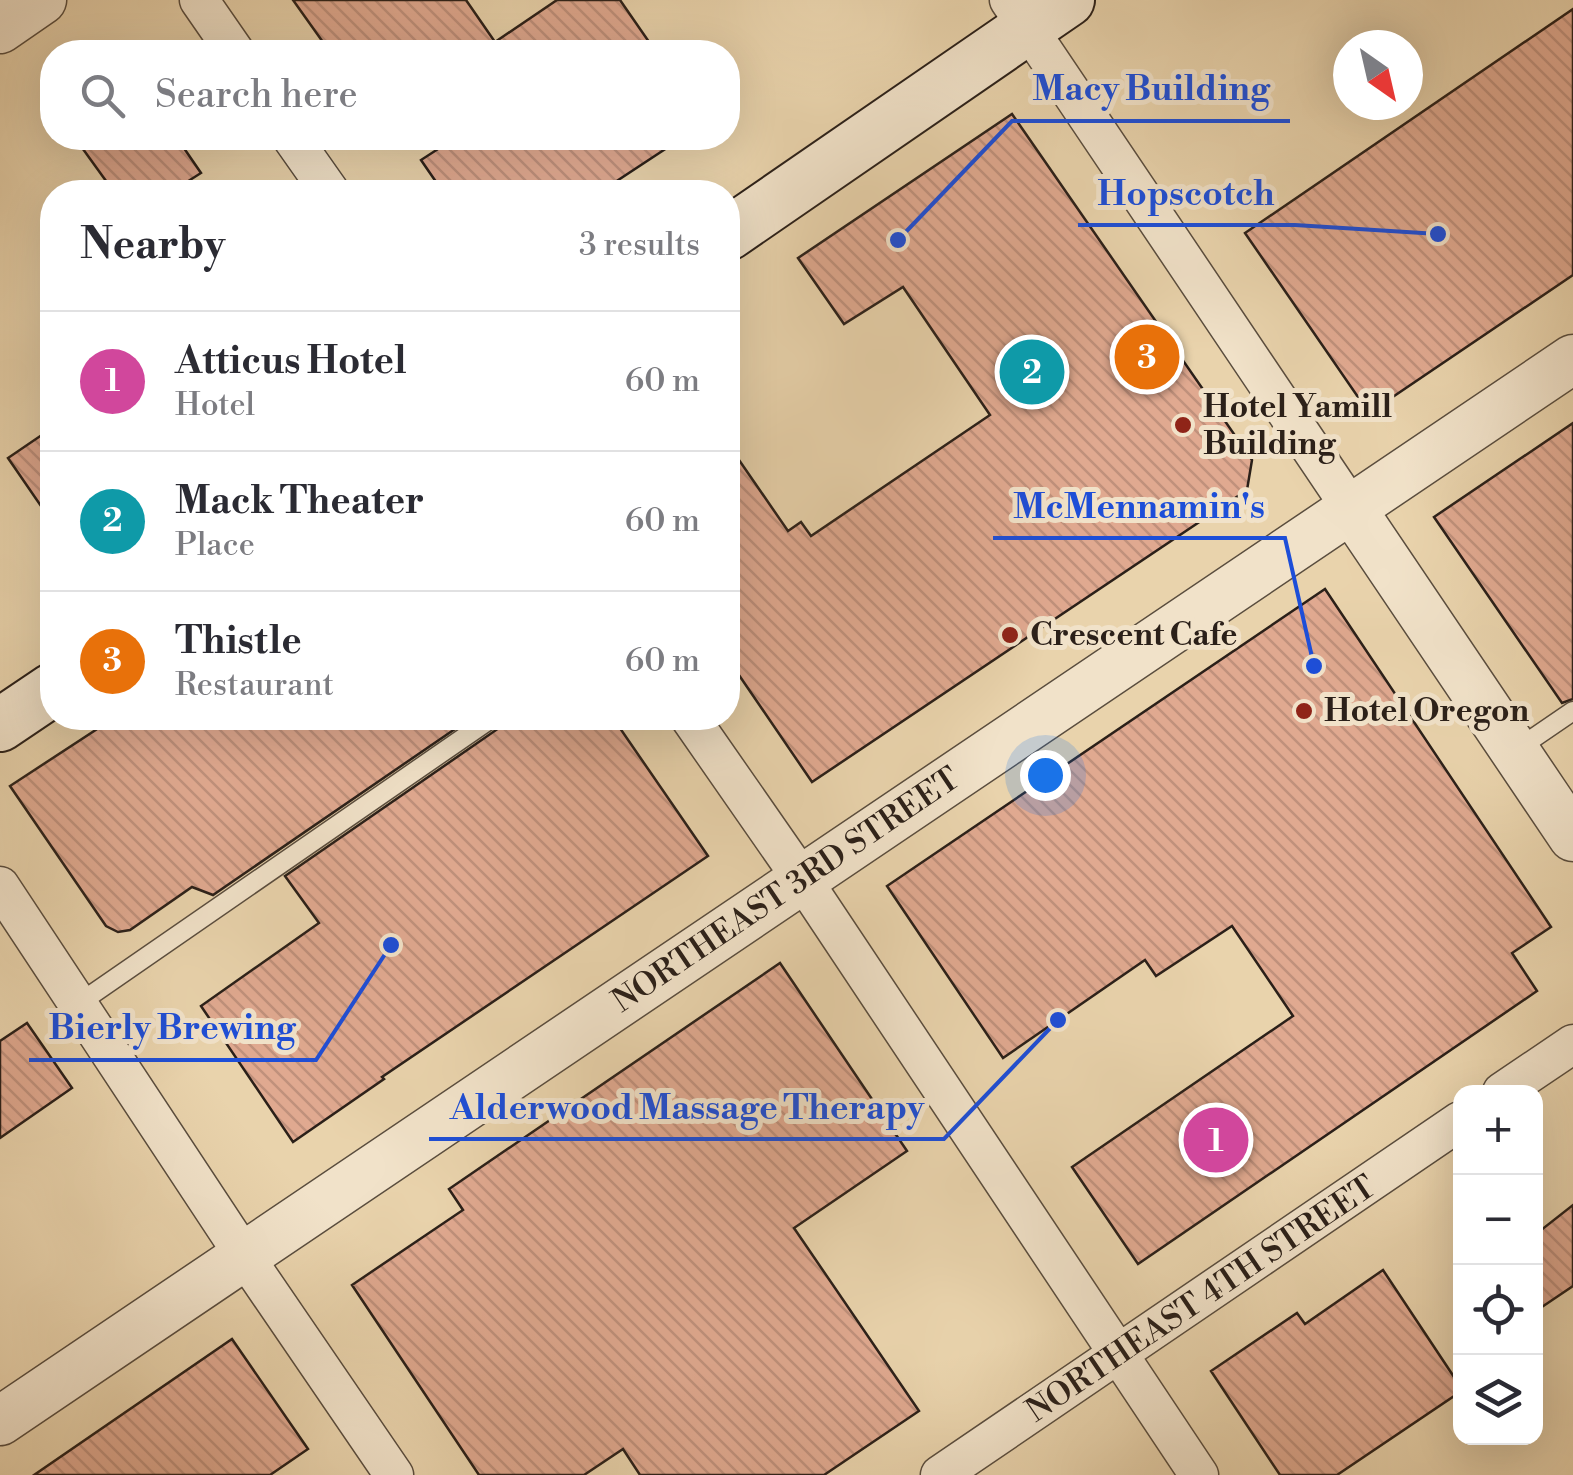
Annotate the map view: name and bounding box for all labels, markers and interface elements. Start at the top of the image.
north arrow [1333,30,1423,120]
search box [40,40,740,150]
callout: Macy Building [1012,56,1290,121]
icon: search [75,68,130,123]
text: Macy Building [1032,68,1271,111]
text: Search here [155,72,358,119]
callout: Hopscotch [1078,160,1295,225]
text: Hopscotch [1097,173,1275,216]
text: Nearby [80,219,225,272]
text: 3 results [579,225,700,265]
pin: 3 [1114,320,1180,394]
pin: 2 [1000,334,1064,410]
text: Atticus Hotel [175,338,406,385]
text: 1 [105,361,120,401]
text: 60 m [625,361,700,401]
text: Hotel [175,385,255,425]
place label: Hotel Yamill Building [1203,387,1392,464]
marker: Hotel Yamill Building [1172,414,1194,436]
callout: McMennamin's [993,473,1285,538]
text: Mack Theater [175,478,424,525]
text: McMennamin's [1013,486,1265,529]
text: 2 [102,501,123,541]
text: 60 m [625,501,700,541]
text: Place [175,525,255,565]
place label: Crescent Cafe [1030,615,1237,655]
text: Thistle [175,618,302,665]
marker: Crescent Cafe [999,624,1021,646]
text: 3 [103,641,122,681]
text: 60 m [625,641,700,681]
text: Restaurant [175,665,334,705]
place label: Hotel Oregon [1324,691,1530,731]
marker: Hotel Oregon [1293,700,1315,722]
your location [1020,750,1071,801]
street label: NORTHEAST 3RD STREET [605,759,967,1021]
callout: Bierly Brewing [29,995,316,1060]
text: Bierly Brewing [49,1007,297,1050]
callout: Alderwood Massage Therapy [429,1074,944,1139]
map controls [1453,1085,1543,1445]
button: + [1453,1085,1543,1175]
text: Alderwood Massage Therapy [449,1087,925,1130]
pin: 1 [1184,1102,1248,1178]
street label: NORTHEAST 4TH STREET [1019,1167,1383,1431]
button: − [1453,1175,1543,1265]
button: locate [1453,1265,1543,1355]
button: layers [1453,1355,1543,1445]

